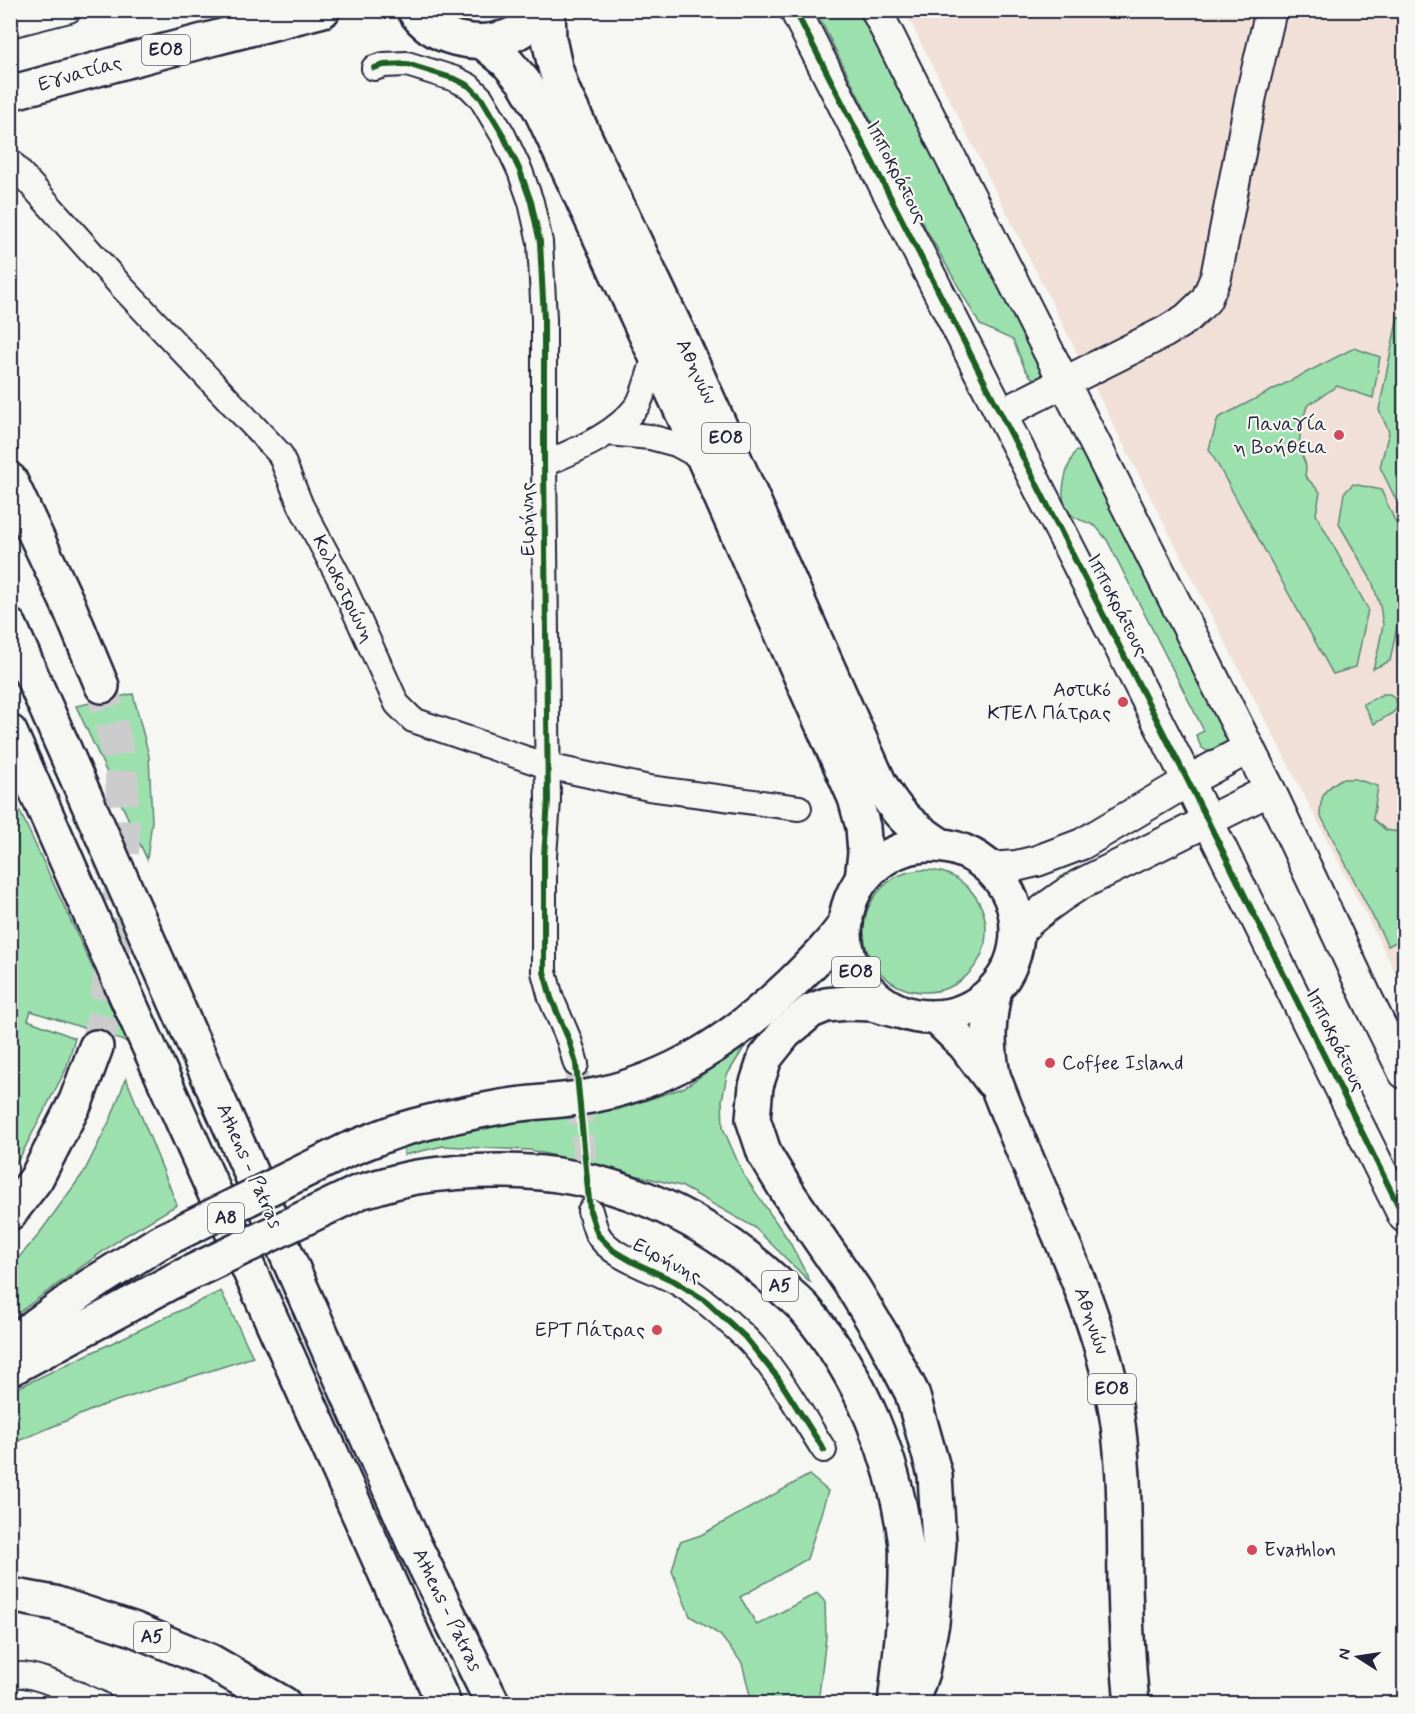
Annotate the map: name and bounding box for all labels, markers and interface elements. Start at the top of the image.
road number: ΕΟ8 [142,35,190,65]
street label: Εγνατίας [35,49,125,99]
street label: Ιπποκράτους [859,116,933,228]
street label: Αθηνών [669,335,723,409]
place label: Παναγία η Βοήθεια [1233,411,1327,461]
road number: ΕΟ8 [702,423,750,453]
marker: Παναγία η Βοήθεια [1332,428,1346,442]
street label: Ειρήνης [514,482,542,556]
street label: Κολοκοτρώνη [305,531,381,647]
street label: Ιπποκράτους [1080,549,1154,661]
place label: Αστικό ΚΤΕΛ Πάτρας [988,677,1111,727]
marker: Αστικό ΚΤΕΛ Πάτρας [1116,695,1130,709]
road number: ΕΟ8 [832,957,880,987]
street label: Ιπποκράτους [1298,984,1372,1096]
place label: Coffee Island [1062,1050,1183,1077]
marker: Coffee Island [1043,1056,1057,1070]
street label: Athens - Patras [209,1099,289,1233]
road number: Α8 [208,1203,244,1233]
street label: Ειρήνης [628,1232,706,1290]
road number: Α5 [762,1271,798,1301]
street label: Αθηνών [1067,1284,1115,1358]
place label: ΕΡΤ Πάτρας [535,1317,645,1344]
marker: ΕΡΤ Πάτρας [650,1323,664,1337]
road number: ΕΟ8 [1088,1374,1136,1404]
place label: Evathlon [1264,1537,1336,1564]
marker: Evathlon [1245,1543,1259,1557]
street label: Athens - Patras [405,1544,489,1676]
road number: Α5 [134,1622,170,1652]
north arrow [1328,1627,1388,1687]
text: N [1333,1647,1356,1662]

